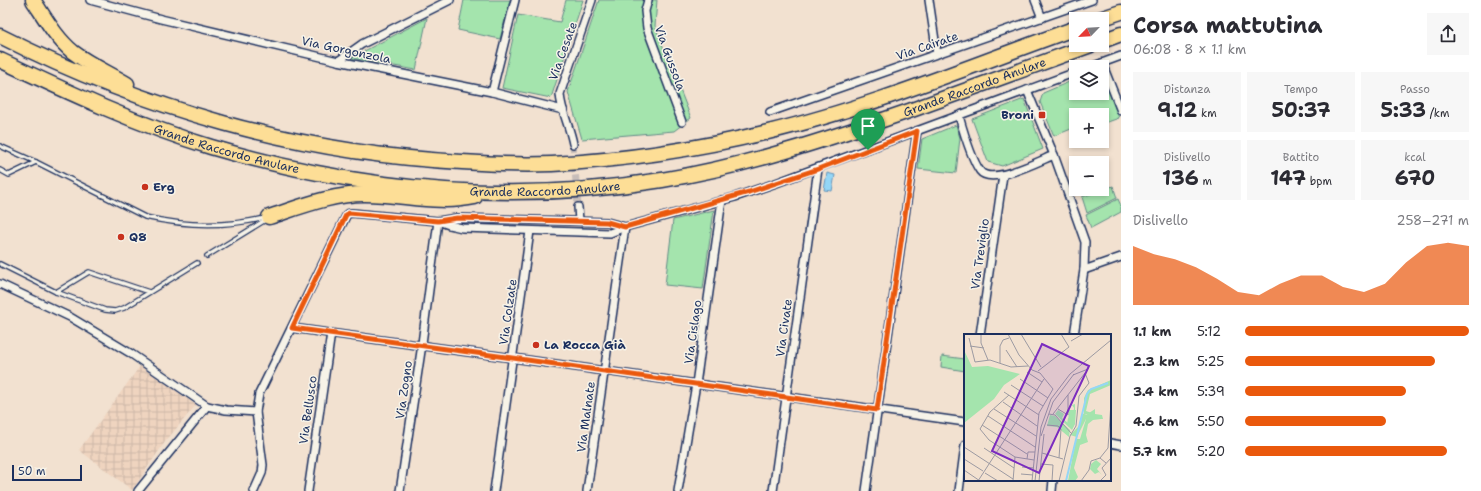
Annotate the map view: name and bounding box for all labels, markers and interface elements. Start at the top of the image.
text: Corsa mattutina [1133,11,1322,40]
north arrow [1069,12,1109,52]
map controls [1069,12,1109,196]
button: share [1427,13,1469,55]
street label: Via Cesate [545,19,581,83]
street label: Via Gussola [651,23,689,93]
street label: Via Cairate [894,28,960,64]
street label: Via Gorgonzola [300,33,393,67]
text: 06:08 · 8 × 1.1 km [1133,41,1246,58]
street label: Grande Raccordo Anulare [901,54,1048,120]
button: layers [1069,60,1109,100]
text: Distanza [1164,82,1210,97]
text: Tempo [1284,82,1318,97]
text: Passo [1400,82,1430,97]
text: 9.12 [1157,97,1197,123]
text: 50:37 [1271,97,1331,123]
text: 5:33 [1381,97,1426,123]
text: km [1197,106,1217,121]
text: /km [1426,106,1449,121]
place label: Broni [1001,107,1034,123]
button: + [1069,108,1109,148]
pin [851,109,885,150]
marker: Broni [1037,110,1047,120]
icon: arrive [857,115,879,137]
street label: Grande Raccordo Anulare [151,120,301,177]
text: Dislivello [1164,150,1210,165]
text: Battito [1283,150,1319,165]
text: kcal [1404,150,1426,165]
button: − [1069,156,1109,196]
text: 136 [1162,165,1199,191]
text: 147 [1270,165,1306,191]
text: 670 [1395,165,1435,191]
text: m [1199,174,1212,189]
text: bpm [1306,174,1332,189]
street label: Grande Raccordo Anulare [469,178,622,200]
place label: Erg [153,179,175,195]
marker: Erg [140,182,150,192]
text: Dislivello [1133,212,1188,229]
text: 258–271 m [1397,212,1469,229]
street label: Via Treviglio [967,217,993,291]
place label: Q8 [129,229,147,245]
marker: Q8 [116,232,126,242]
street label: Via Colzate [495,278,521,346]
street label: Via Civate [772,298,796,358]
street label: Via Cislago [681,299,705,365]
text: 1.1 km [1133,323,1171,340]
text: 5:12 [1197,323,1221,340]
inset map [964,334,1111,481]
place label: La Rocca Già [544,337,626,353]
marker: La Rocca Già [531,340,541,350]
text: 2.3 km [1133,353,1179,370]
text: 5:25 [1197,353,1224,370]
street label: Via Zogno [392,360,416,420]
street label: Via Bellusco [295,375,321,445]
street label: Via Malnate [573,380,599,454]
text: 3.4 km [1133,383,1178,400]
text: 5:39 [1197,383,1225,400]
text: 4.6 km [1133,413,1179,430]
text: 5:50 [1197,413,1225,430]
text: 5.7 km [1133,443,1177,460]
text: 5:20 [1197,443,1225,460]
scale bar [12,463,82,482]
text: 50 m [18,464,46,479]

